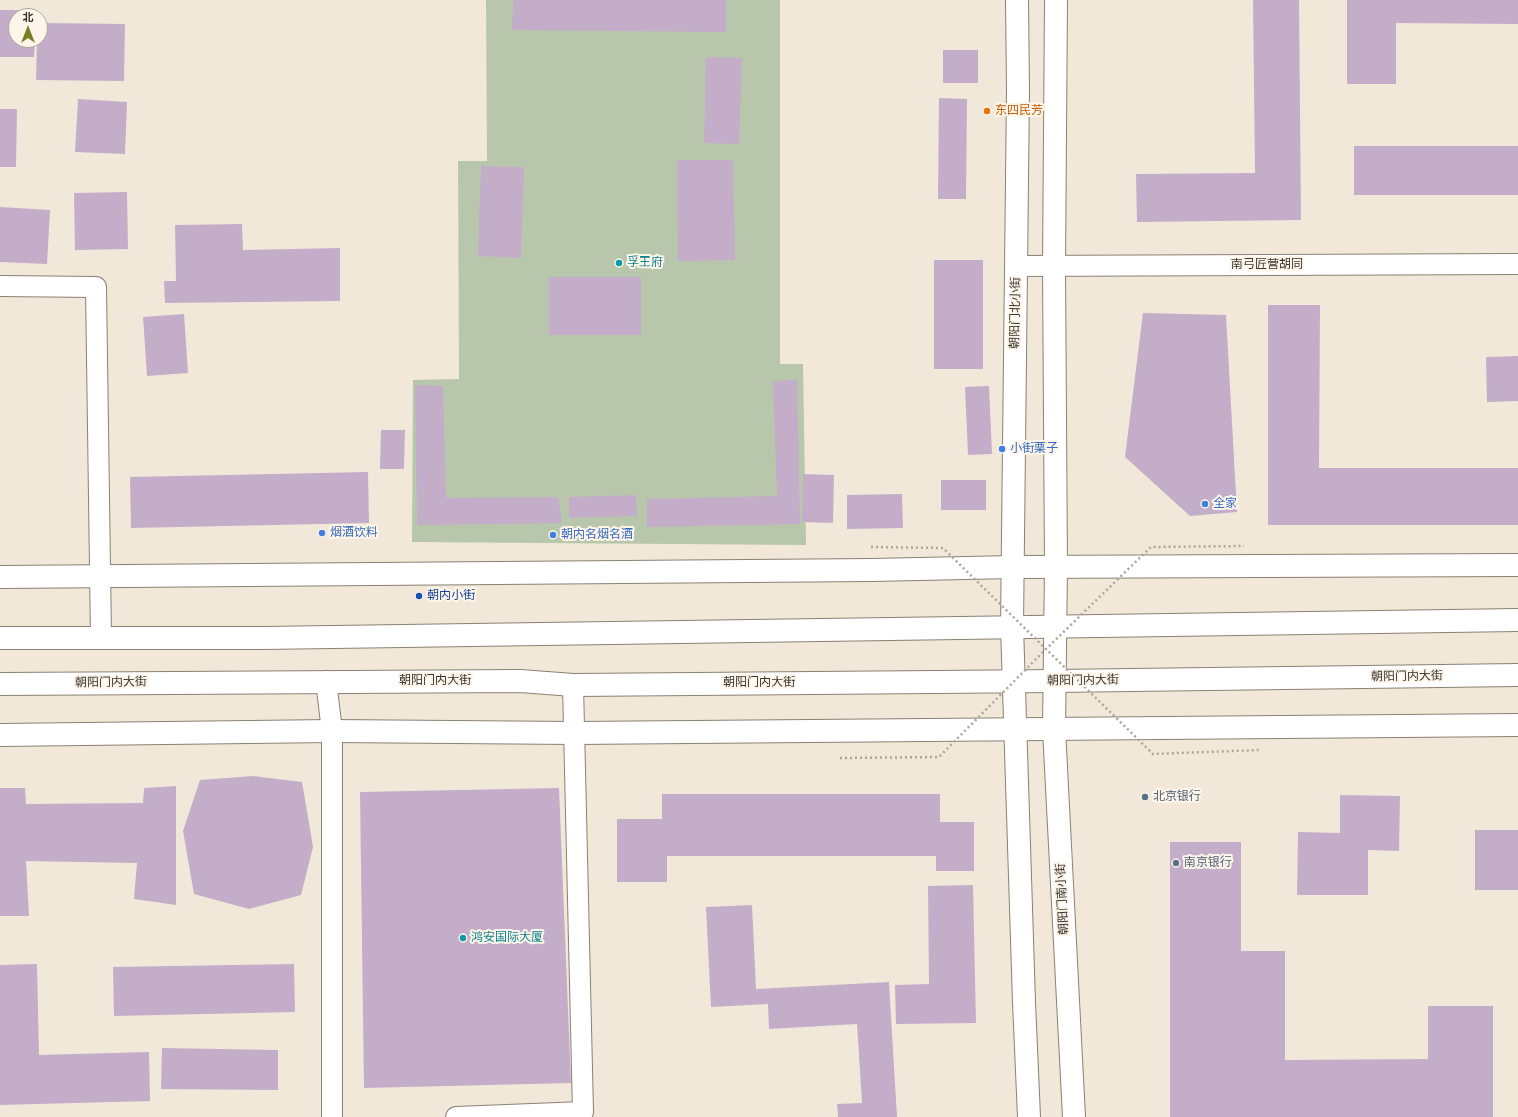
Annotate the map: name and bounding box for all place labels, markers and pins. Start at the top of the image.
place label: 东四民芳 [995,104,1043,118]
marker: 东四民芳 [982,106,992,116]
place label: 孚王府 [627,256,663,270]
marker: 孚王府 [614,258,624,268]
place label: 小街栗子 [1010,442,1058,456]
marker: 小街栗子 [997,444,1007,454]
place label: 全家 [1213,497,1237,511]
marker: 全家 [1200,499,1210,509]
place label: 烟酒饮料 [330,526,378,540]
marker: 烟酒饮料 [317,528,327,538]
place label: 朝内名烟名酒 [561,528,633,542]
marker: 朝内名烟名酒 [548,530,558,540]
place label: 朝内小街 [427,589,475,603]
marker: 朝内小街 [414,591,424,601]
place label: 北京银行 [1153,790,1201,804]
marker: 北京银行 [1140,792,1150,802]
place label: 南京银行 [1184,856,1232,870]
marker: 南京银行 [1171,858,1181,868]
place label: 鸿安国际大厦 [471,931,543,945]
marker: 鸿安国际大厦 [458,933,468,943]

